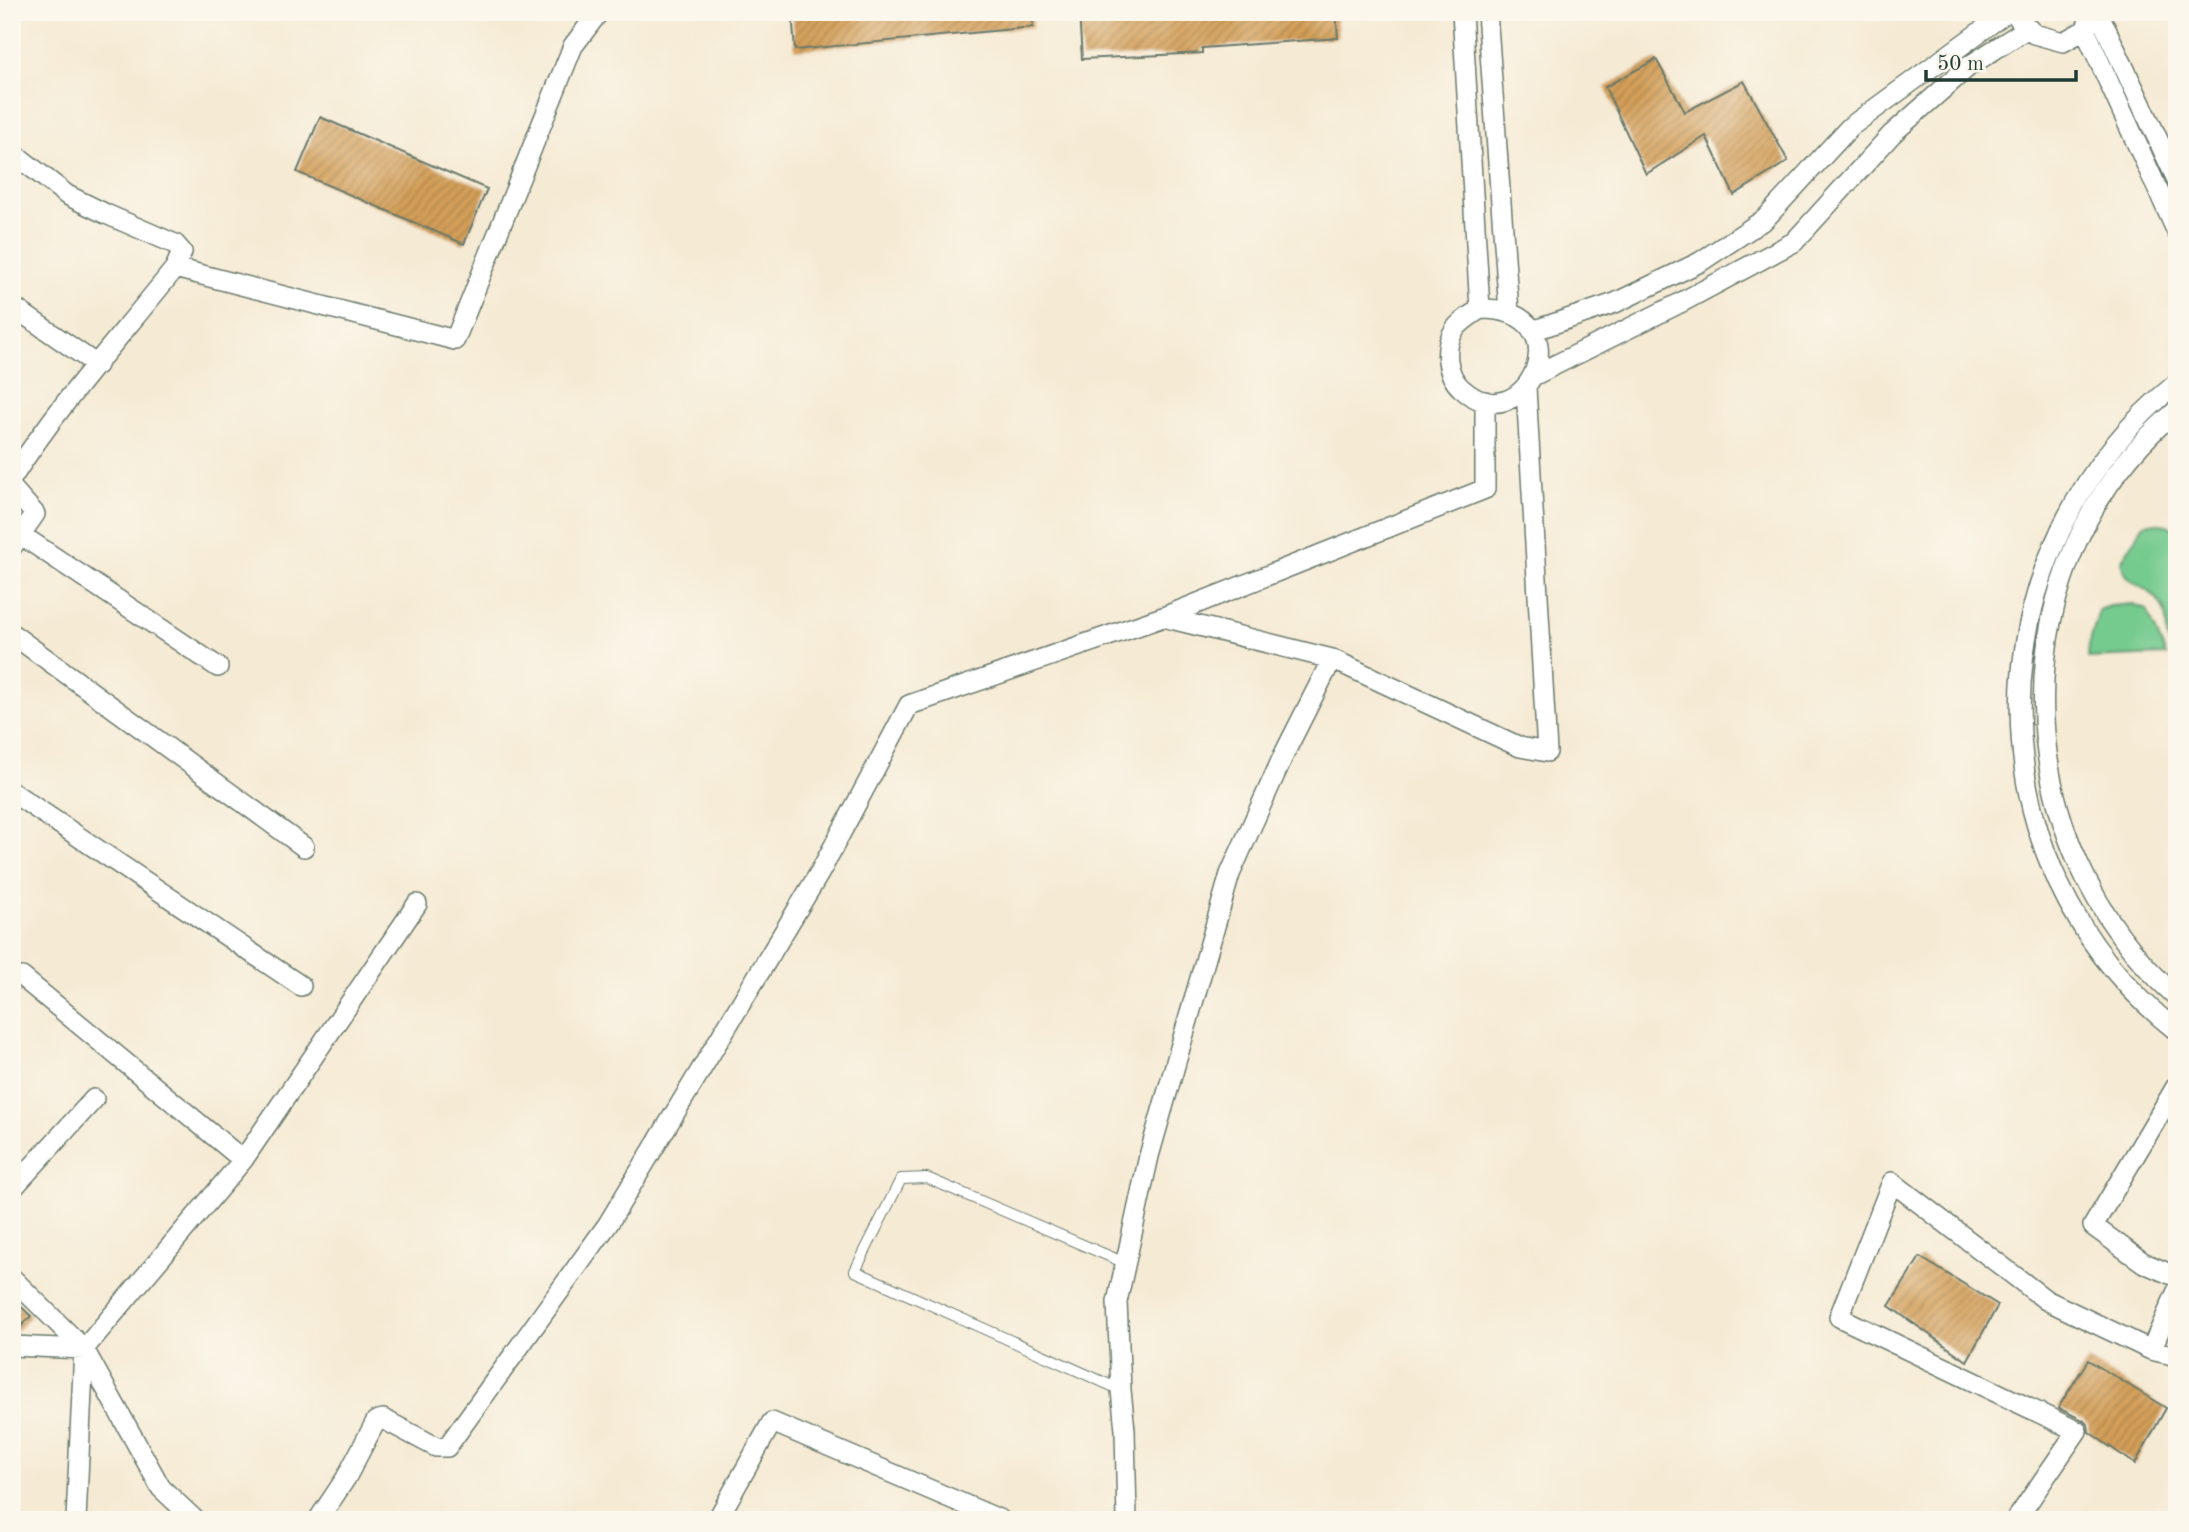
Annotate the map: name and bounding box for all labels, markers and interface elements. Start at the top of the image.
scale bar [1926,38,2077,82]
text: 50 m [1937,54,1984,75]

